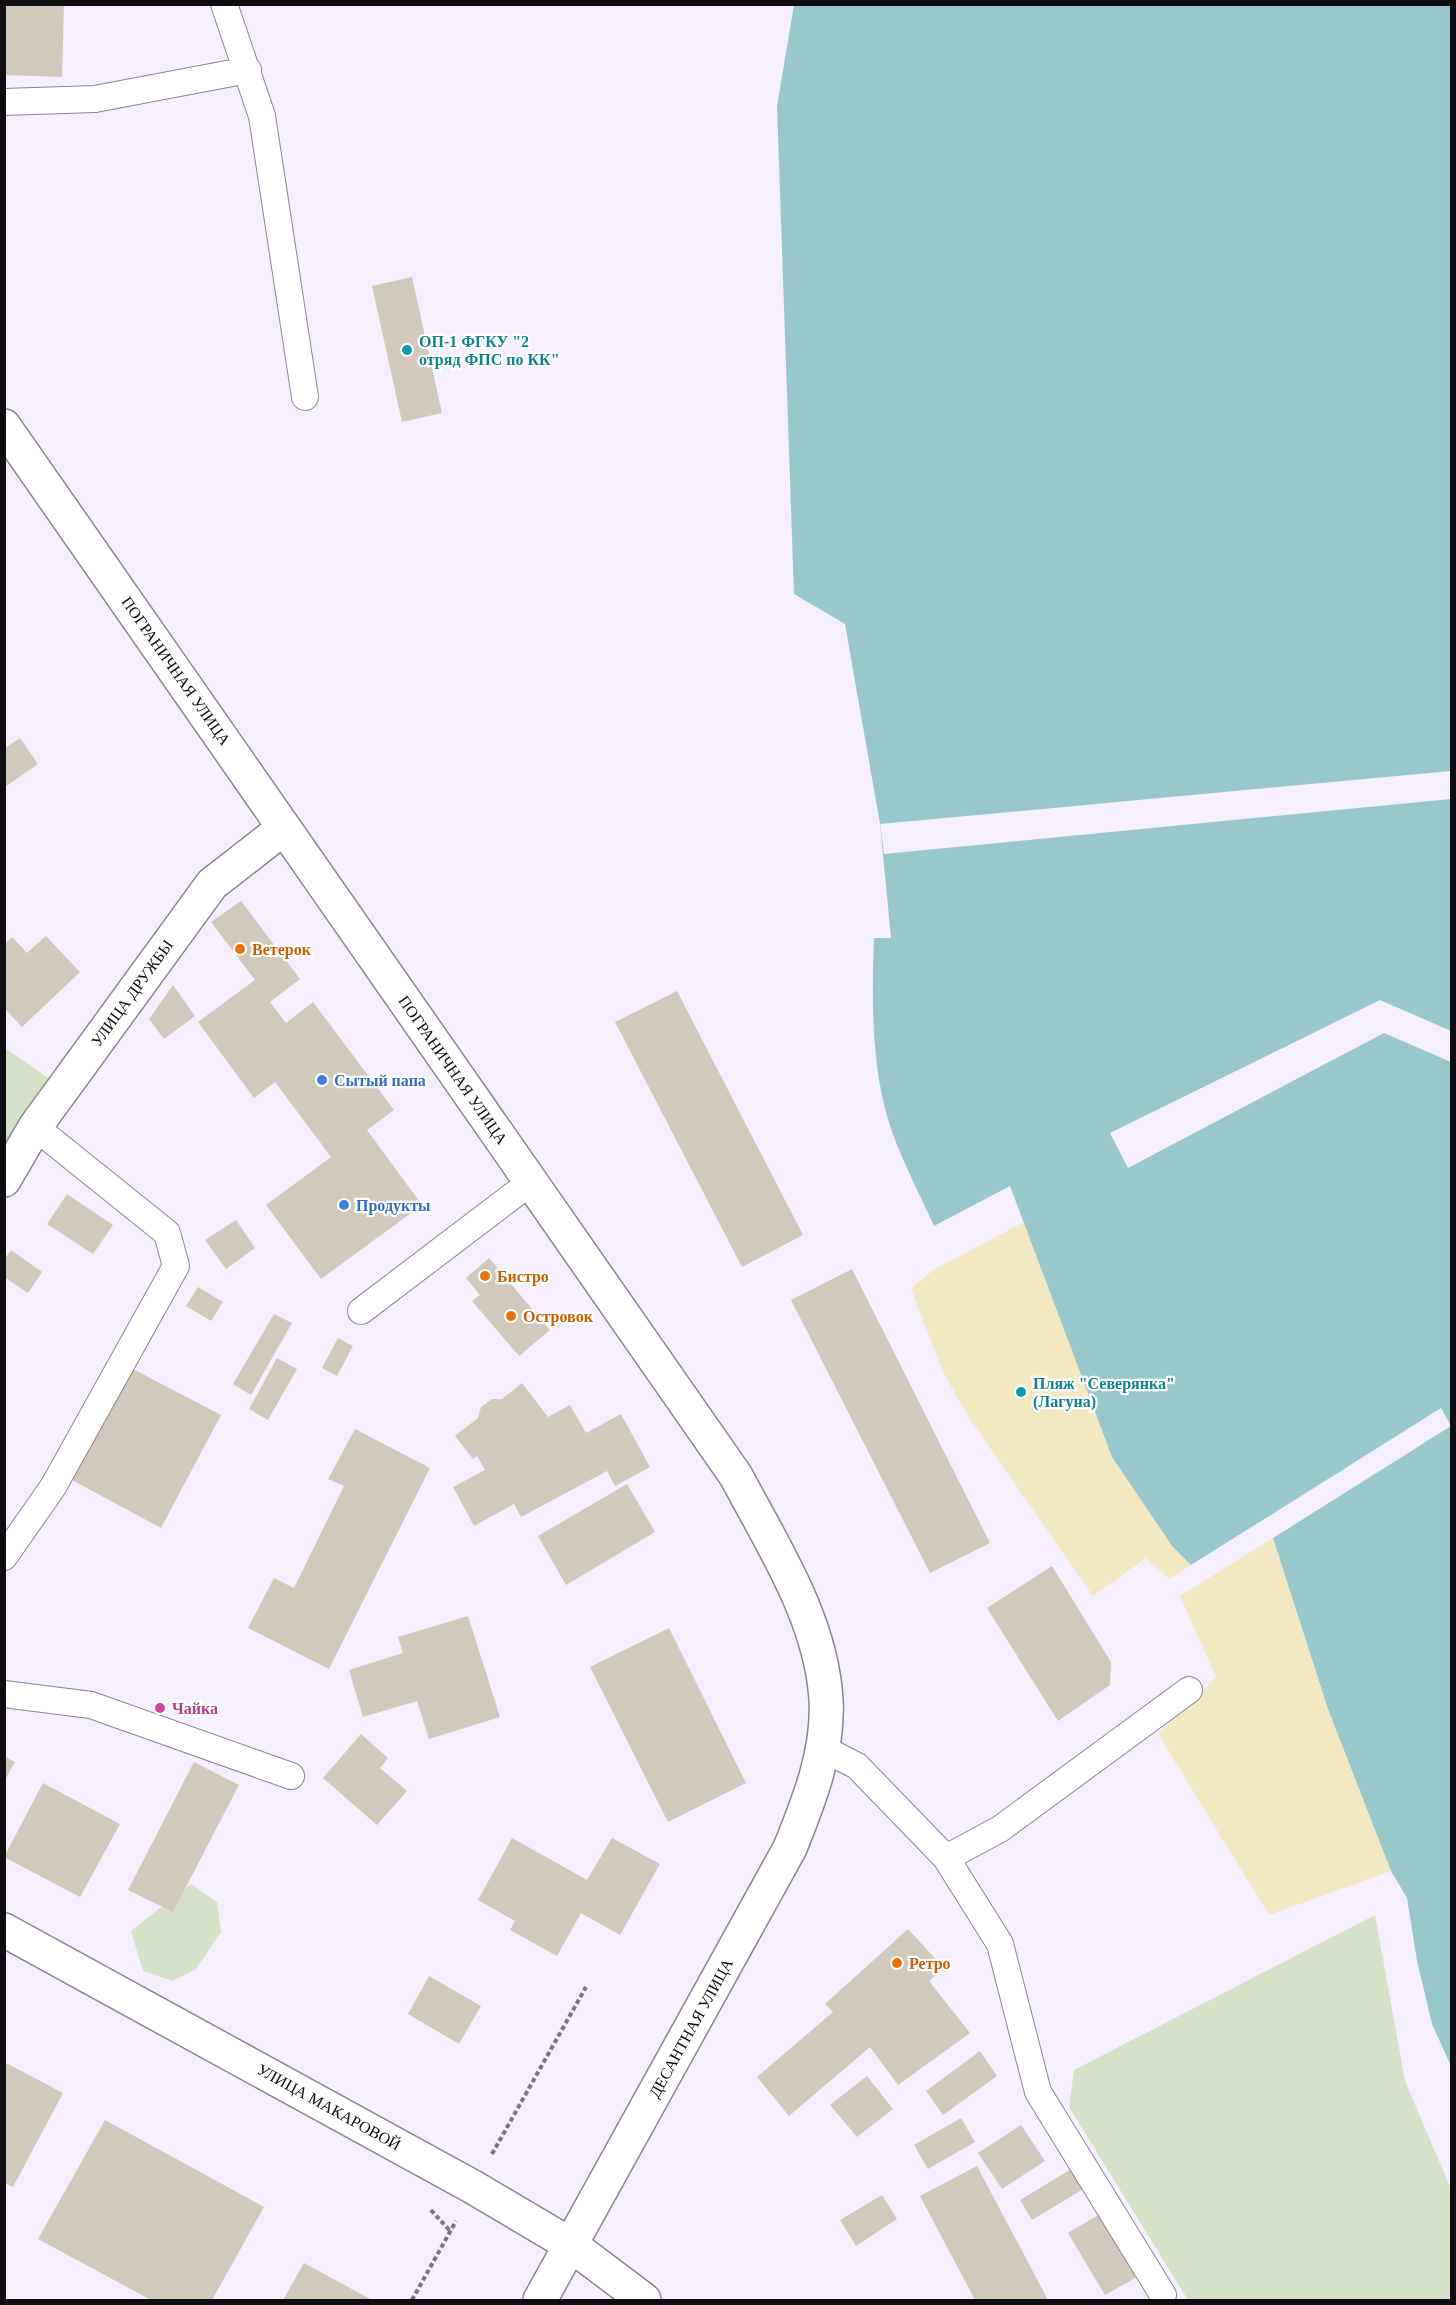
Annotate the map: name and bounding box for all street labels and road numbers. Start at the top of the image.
street label: ПОГРАНИЧНАЯ УЛИЦА [117,594,234,749]
street label: УЛИЦА ДРУЖБЫ [88,936,177,1050]
street label: ПОГРАНИЧНАЯ УЛИЦА [394,993,511,1148]
street label: ДЕСАНТНАЯ УЛИЦА [646,1955,737,2101]
street label: УЛИЦА МАКАРОВОЙ [254,2060,405,2155]

